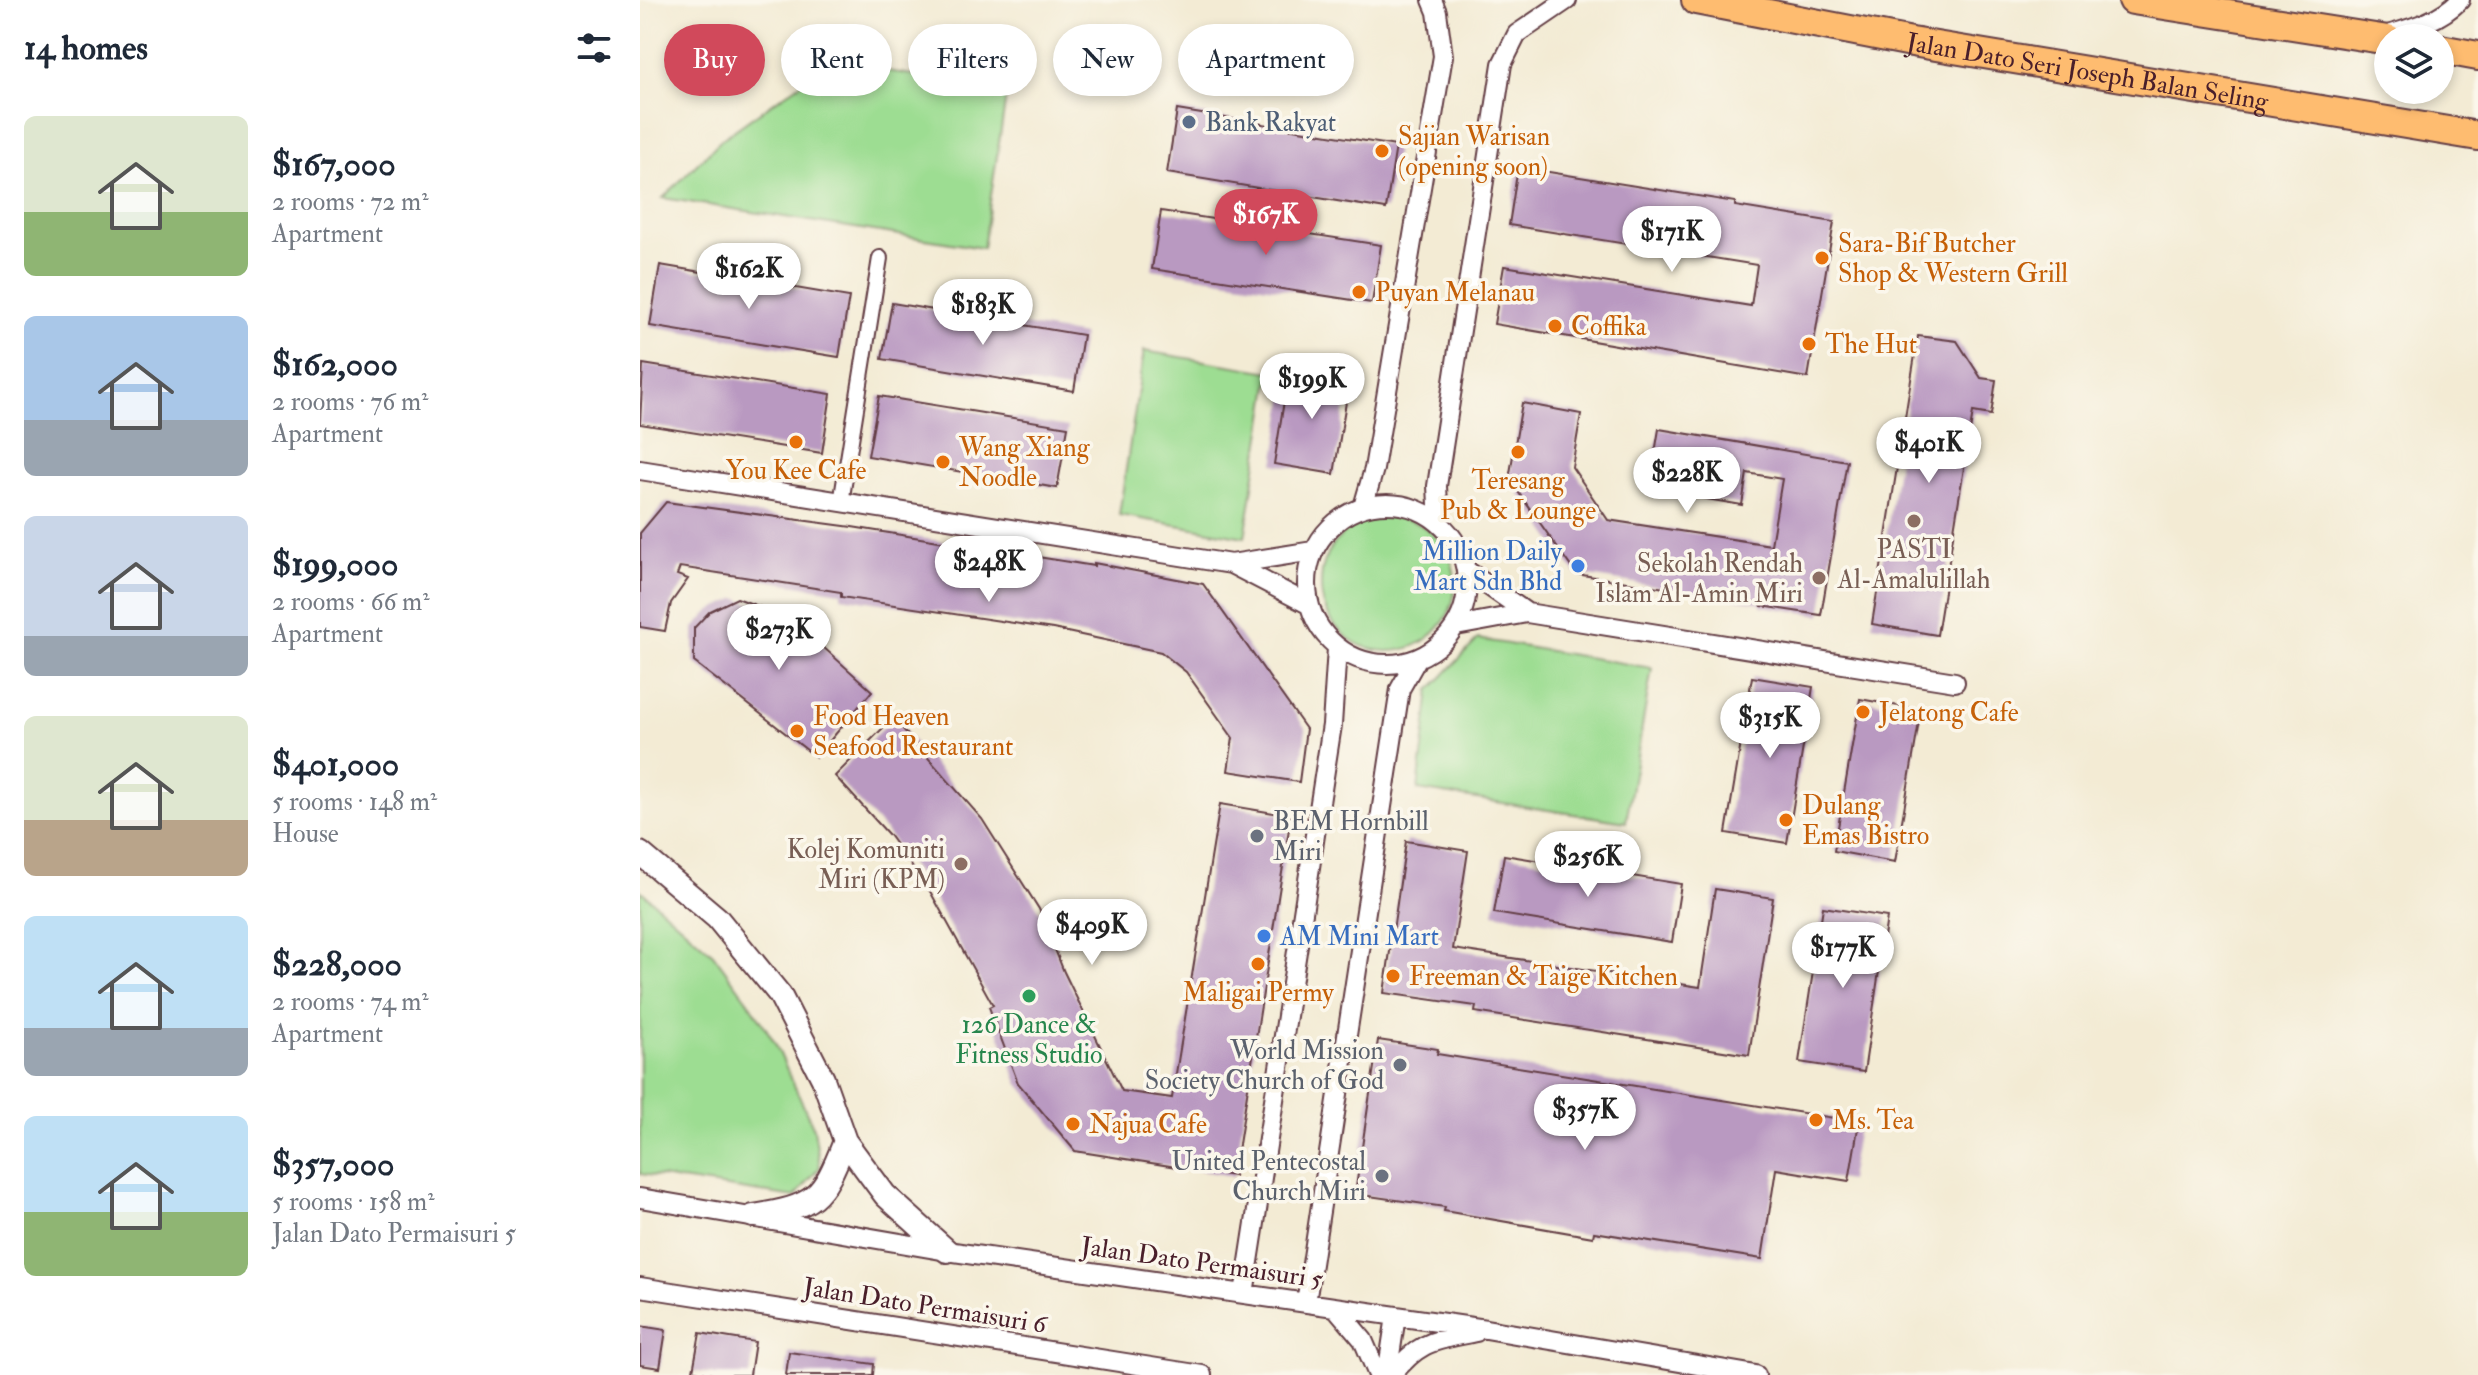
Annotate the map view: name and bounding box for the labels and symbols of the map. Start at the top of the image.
street label: Jalan Dato Seri Joseph Balan Seling [1903,26,2272,118]
place label: Bank Rakyat [1205,107,1336,139]
marker: Bank Rakyat [1180,113,1198,131]
place label: Sajian Warisan (opening soon) [1398,121,1550,184]
marker: Sajian Warisan (opening soon) [1373,142,1391,160]
pin: $167K [1210,189,1322,257]
pin: $171K [1616,206,1728,274]
place label: Sara-Bif Butcher Shop & Western Grill [1838,228,2068,291]
pin: $162K [693,243,805,311]
marker: Sara-Bif Butcher Shop & Western Grill [1813,249,1831,267]
place label: Puyan Melanau [1375,277,1535,309]
pin: $183K [927,279,1039,347]
marker: Puyan Melanau [1350,283,1368,301]
place label: Coffika [1571,311,1647,343]
marker: Coffika [1546,317,1564,335]
place label: The Hut [1825,329,1917,361]
marker: The Hut [1800,335,1818,353]
pin: $199K [1256,353,1368,421]
pin: $401K [1873,417,1985,485]
place label: Wang Xiang Noodle [958,432,1091,494]
marker: You Kee Cafe [787,433,805,451]
marker: Teresang Pub & Lounge [1509,443,1527,461]
pin: $228K [1631,447,1743,515]
marker: Wang Xiang Noodle [934,453,952,471]
place label: You Kee Cafe [726,455,866,487]
place label: Teresang Pub & Lounge [1440,465,1596,527]
marker: PASTI Al-Amalulillah [1905,512,1923,530]
place label: PASTI Al-Amalulillah [1837,534,1991,596]
pin: $248K [933,536,1045,604]
place label: Million Daily Mart Sdn Bhd [1413,536,1563,598]
place label: Sekolah Rendah Islam Al-Amin Miri [1595,548,1803,610]
marker: Million Daily Mart Sdn Bhd [1569,557,1587,575]
marker: Sekolah Rendah Islam Al-Amin Miri [1810,569,1828,587]
pin: $273K [723,604,835,672]
pin: $315K [1714,692,1826,760]
place label: Jelatong Cafe [1878,697,2019,729]
place label: Food Heaven Seafood Restaurant [813,701,1013,763]
marker: Jelatong Cafe [1854,703,1872,721]
marker: Food Heaven Seafood Restaurant [788,722,806,740]
place label: Dulang Emas Bistro [1802,790,1929,852]
place label: BEM Hornbill Miri [1273,806,1429,868]
marker: Dulang Emas Bistro [1777,811,1795,829]
marker: BEM Hornbill Miri [1248,827,1266,845]
pin: $256K [1532,831,1644,899]
place label: Kolej Komuniti Miri (KPM) [787,834,945,896]
marker: Kolej Komuniti Miri (KPM) [952,855,970,873]
pin: $409K [1036,899,1148,967]
place label: AM Mini Mart [1279,921,1439,953]
pin: $177K [1787,922,1899,990]
marker: AM Mini Mart [1255,927,1273,945]
marker: Maligai Permy [1249,955,1267,973]
place label: Freeman & Taige Kitchen [1409,961,1678,993]
marker: Freeman & Taige Kitchen [1384,967,1402,985]
place label: Maligai Permy [1182,977,1334,1009]
marker: 126 Dance & Fitness Studio [1020,987,1038,1005]
place label: 126 Dance & Fitness Studio [955,1009,1103,1071]
place label: World Mission Society Church of God [1145,1035,1384,1097]
marker: World Mission Society Church of God [1391,1056,1409,1074]
pin: $357K [1529,1084,1641,1152]
place label: Ms. Tea [1832,1105,1914,1137]
place label: Najua Cafe [1089,1109,1207,1141]
marker: Ms. Tea [1807,1111,1825,1129]
marker: Najua Cafe [1064,1115,1082,1133]
place label: United Pentecostal Church Miri [1172,1146,1366,1208]
marker: United Pentecostal Church Miri [1373,1167,1391,1185]
street label: Jalan Dato Permaisuri 5 [1078,1230,1325,1296]
street label: Jalan Dato Permaisuri 6 [800,1271,1050,1341]

